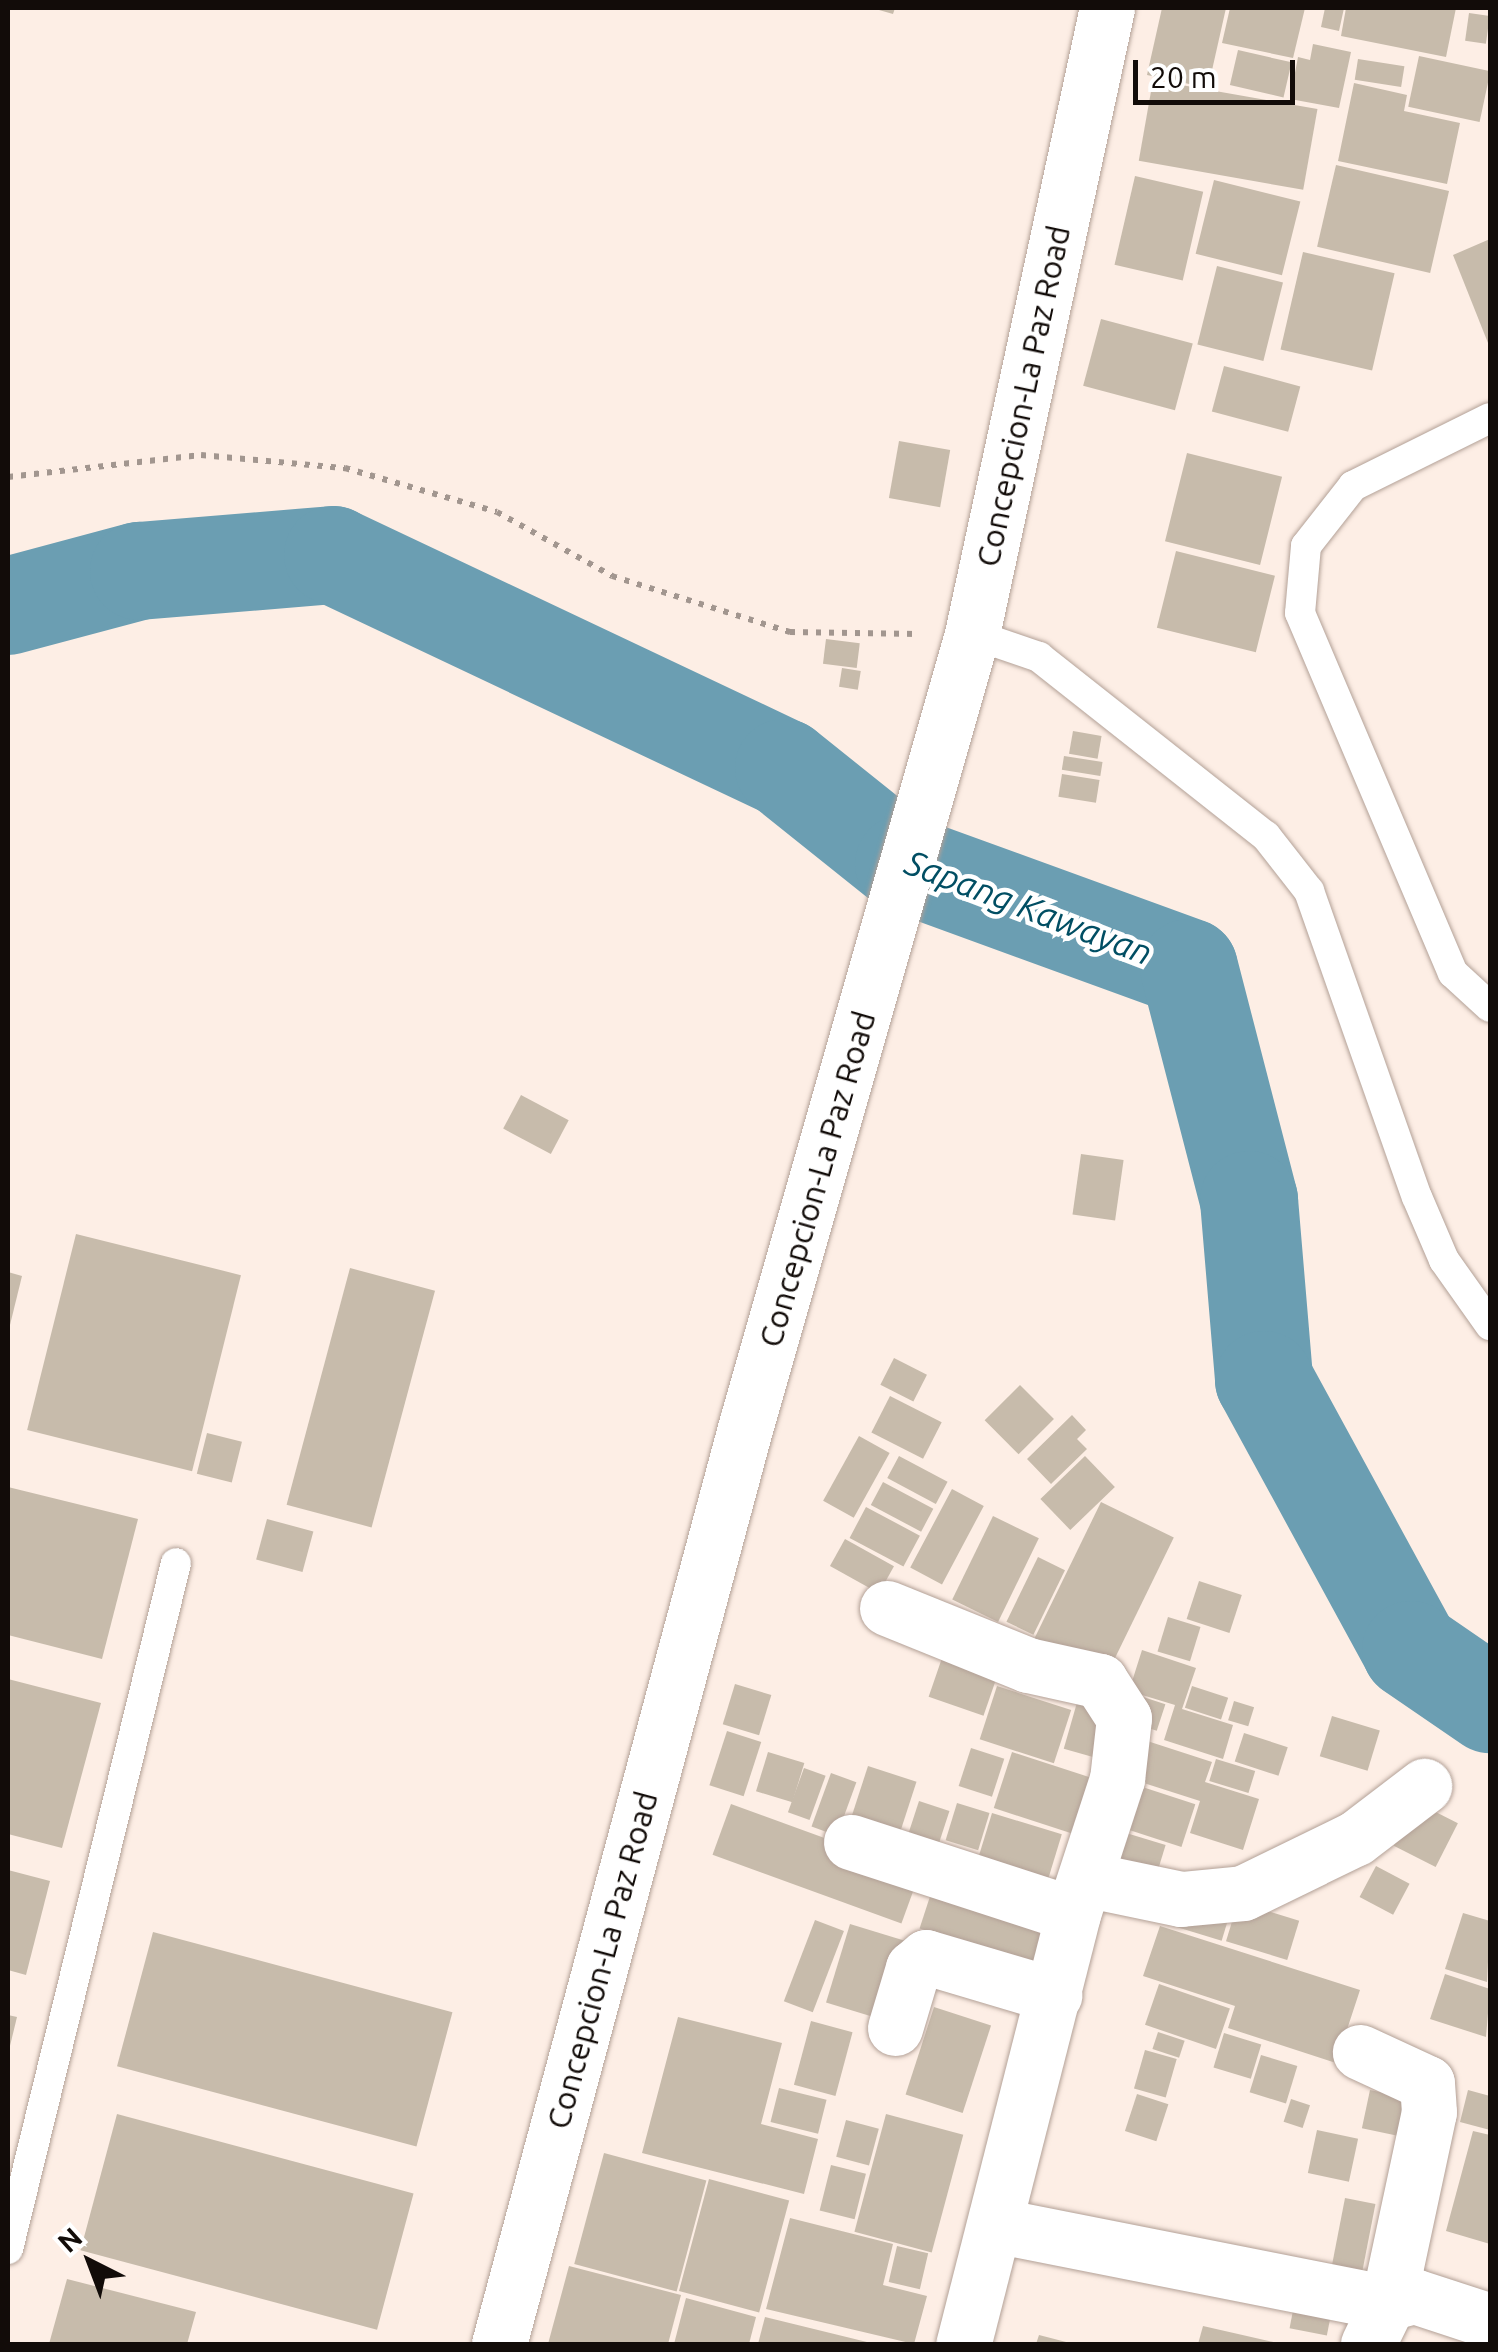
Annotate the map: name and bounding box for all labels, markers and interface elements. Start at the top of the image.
scale bar [1138,40,1300,102]
text: 20 m [1150,60,1217,94]
street label: Concepcion-La Paz Road [968,222,1078,570]
water label: Sapang Kawayan [900,841,1158,973]
street label: Concepcion-La Paz Road [751,1007,883,1351]
street label: Concepcion-La Paz Road [538,1787,666,2133]
north arrow [40,2212,140,2312]
text: N [51,2221,88,2258]

